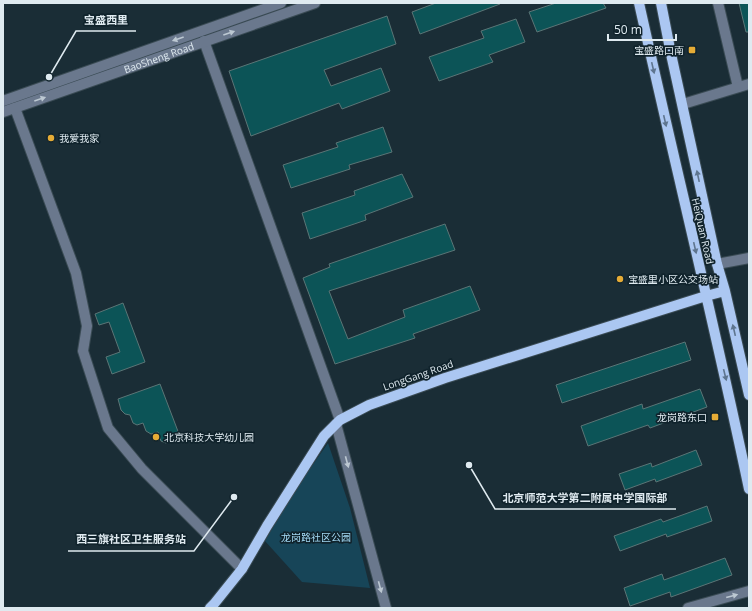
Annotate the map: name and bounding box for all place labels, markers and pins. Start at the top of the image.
callout: 宝盛西里 [76,8,136,31]
place label: 宝盛路口南 [634,43,684,57]
marker: 宝盛路口南 [687,45,697,55]
place label: 我爱我家 [59,131,100,145]
marker: 我爱我家 [46,133,56,143]
place label: 宝盛里小区公交场站 [628,272,718,286]
marker: 宝盛里小区公交场站 [615,274,625,284]
place label: 龙岗路东口 [657,410,707,424]
marker: 龙岗路东口 [710,412,720,422]
place label: 北京科技大学幼儿园 [164,430,254,444]
marker: 北京科技大学幼儿园 [151,432,161,442]
callout: 北京师范大学第二附属中学国际部 [495,486,676,509]
callout: 西三旗社区卫生服务站 [68,528,194,551]

